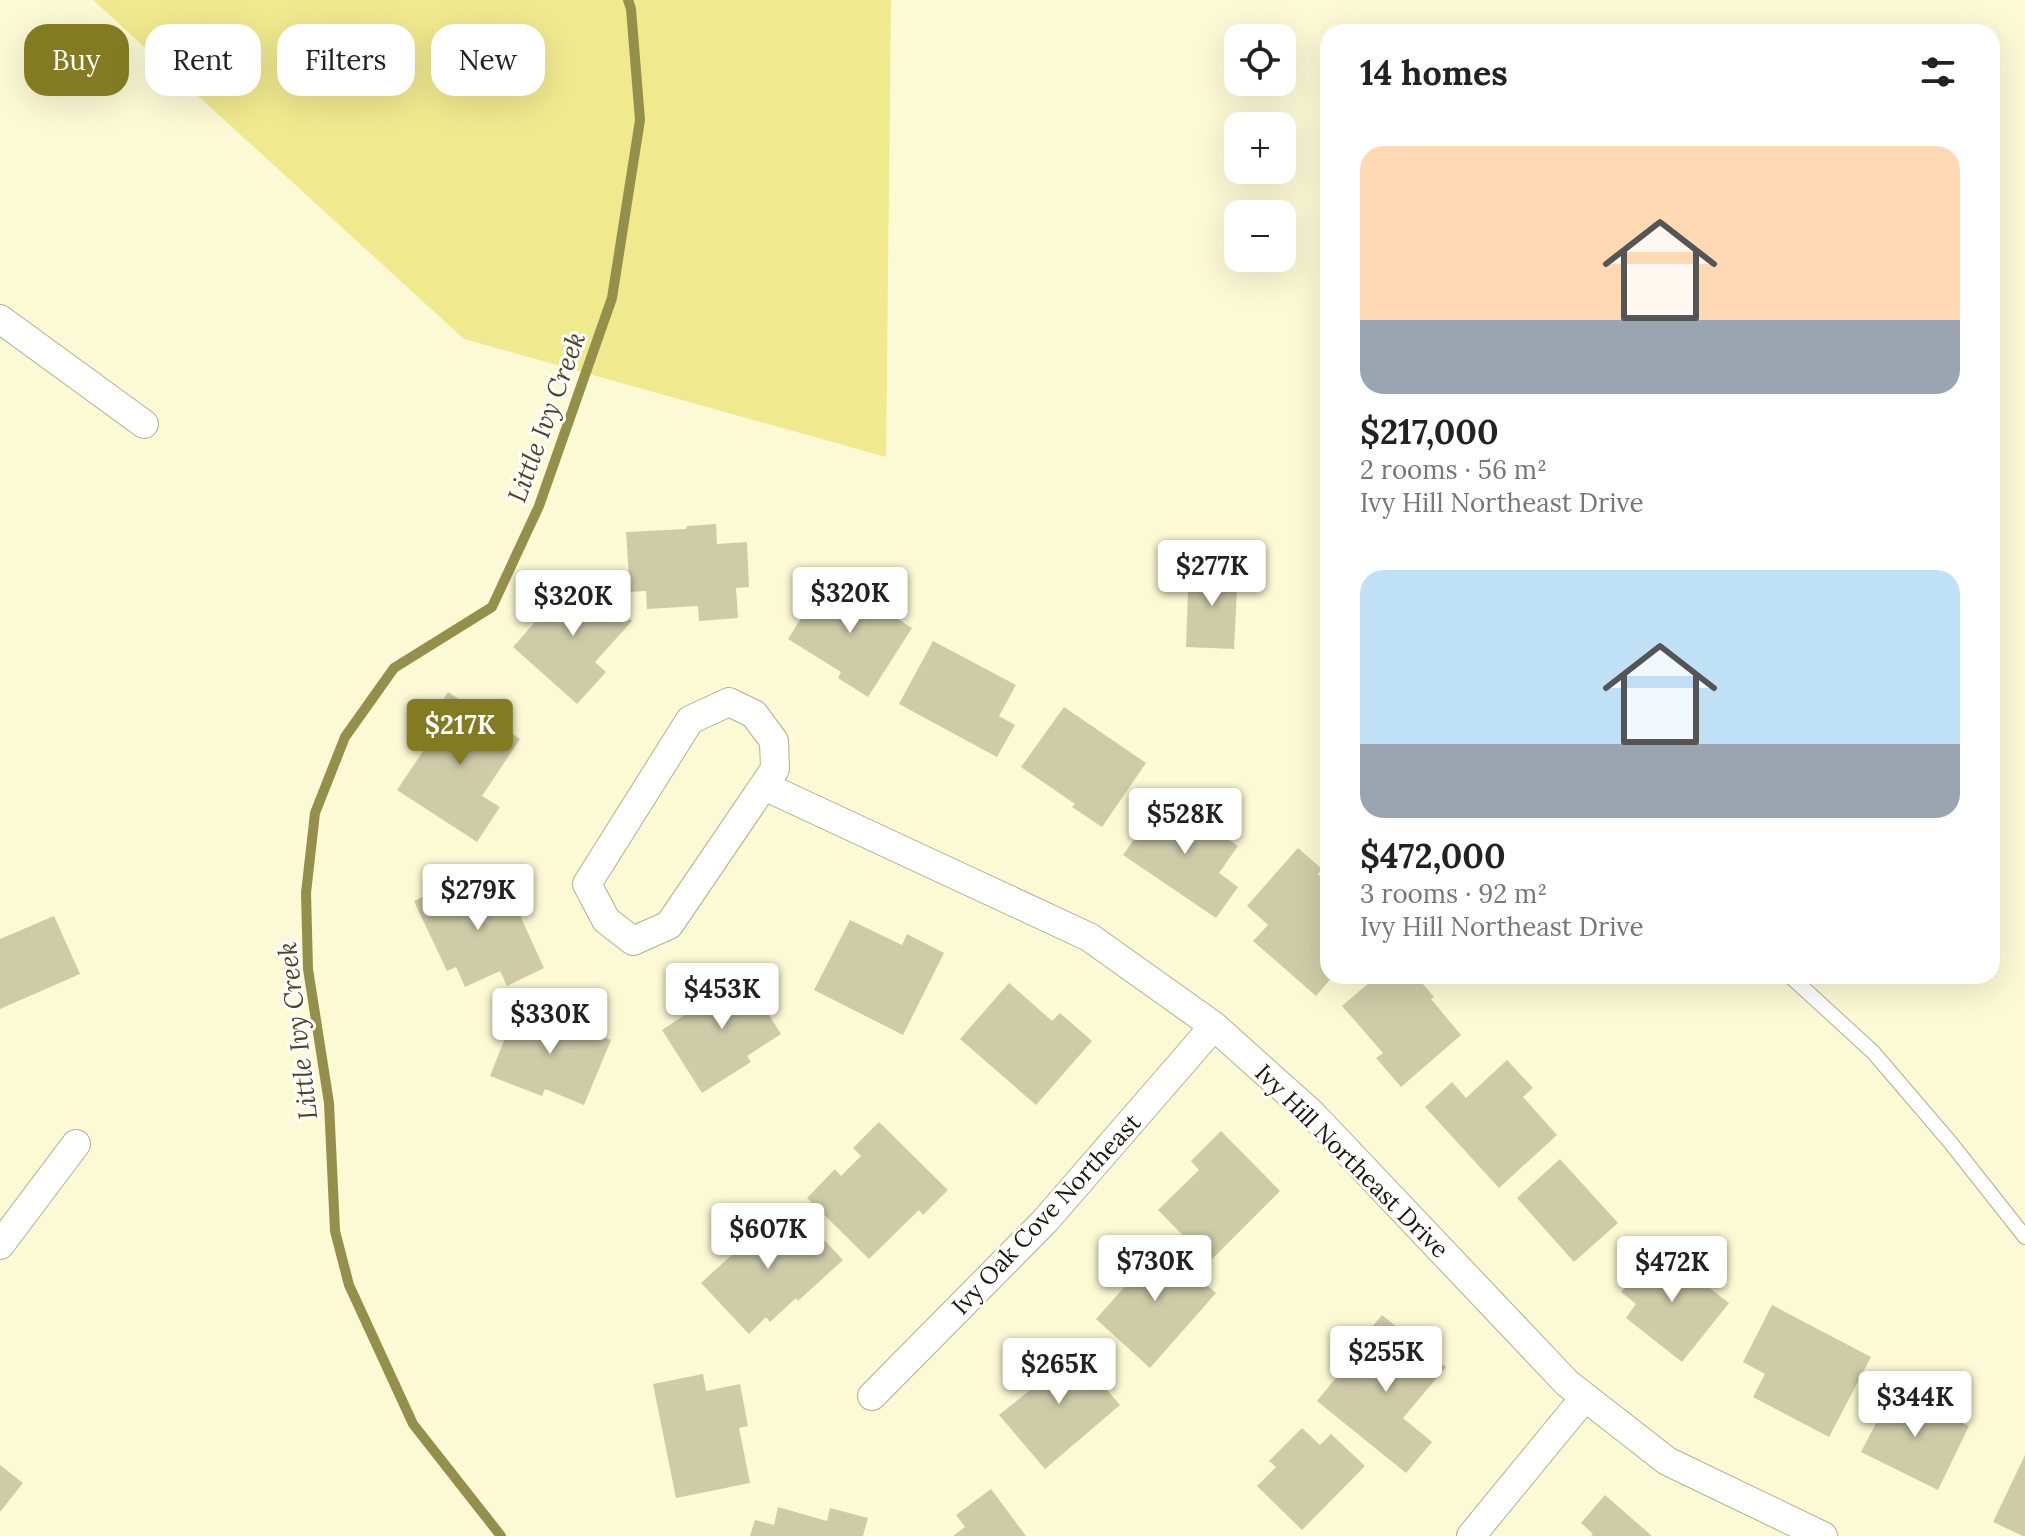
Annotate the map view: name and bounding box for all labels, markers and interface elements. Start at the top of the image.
chip: Buy [24,24,129,96]
chip: Rent [145,24,261,96]
chip: Filters [277,24,415,96]
chip: New [431,24,545,96]
map controls [1224,24,1296,272]
button: locate [1224,24,1296,96]
icon: filters [1916,50,1960,94]
text: 14 homes [1360,51,1508,94]
button: + [1224,112,1296,184]
icon: home [1588,198,1732,342]
button: − [1224,200,1296,272]
water label: Little Ivy Creek [500,327,592,507]
text: $217,000 [1360,410,1499,453]
text: 2 rooms · 56 m² [1360,453,1547,486]
text: Ivy Hill Northeast Drive [1360,486,1644,519]
pin: $277K [1156,540,1268,608]
text: $277K [1176,549,1248,582]
pin: $320K [794,567,906,635]
pin: $320K [517,570,629,638]
text: $320K [811,576,889,609]
text: $320K [534,579,612,612]
icon: home [1588,622,1732,766]
pin: $217K [404,699,516,767]
text: $217K [425,708,495,741]
pin: $528K [1129,788,1241,856]
text: $528K [1147,797,1223,830]
text: $472,000 [1360,834,1506,877]
pin: $279K [422,864,534,932]
text: $279K [441,873,515,906]
text: 3 rooms · 92 m² [1360,877,1547,910]
text: Ivy Hill Northeast Drive [1360,910,1644,943]
water label: Little Ivy Creek [270,940,324,1122]
pin: $453K [666,963,778,1031]
text: $453K [684,972,760,1005]
pin: $330K [494,988,606,1056]
text: $330K [510,997,590,1030]
street label: Ivy Hill Northeast Drive [1248,1057,1456,1265]
street label: Ivy Oak Cove Northeast [945,1107,1148,1321]
pin: $607K [712,1203,824,1271]
text: $607K [729,1212,807,1245]
pin: $730K [1099,1235,1211,1303]
pin: $472K [1616,1236,1728,1304]
text: $730K [1116,1244,1194,1277]
text: $472K [1635,1245,1709,1278]
pin: $255K [1330,1326,1442,1394]
text: $255K [1348,1335,1424,1368]
pin: $265K [1003,1338,1115,1406]
text: $265K [1021,1347,1097,1380]
pin: $344K [1859,1371,1971,1439]
text: $344K [1876,1380,1954,1413]

